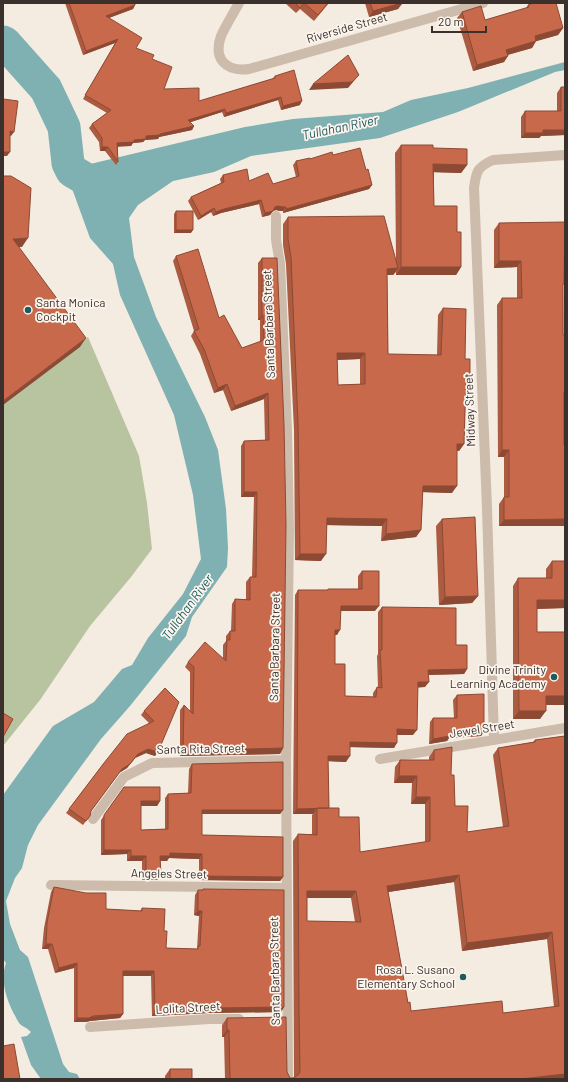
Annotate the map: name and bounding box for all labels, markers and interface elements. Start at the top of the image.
scale bar [432,8,486,34]
street label: Riverside Street [305,9,389,45]
text: 20 m [438,14,464,28]
water label: Tullahan River [301,111,380,143]
street label: Santa Barbara Street [259,269,277,379]
place label: Santa Monica Cockpit [36,295,106,323]
marker: Santa Monica Cockpit [23,305,33,315]
street label: Midway Street [461,373,477,447]
water label: Tullahan River [158,571,216,643]
street label: Santa Barbara Street [266,592,282,701]
place label: Divine Trinity Learning Academy [450,662,546,690]
marker: Divine Trinity Learning Academy [549,672,559,682]
street label: Jewel Street [448,716,516,740]
street label: Santa Rita Street [157,740,245,756]
street label: Angeles Street [131,865,207,881]
street label: Santa Barbara Street [266,917,282,1026]
place label: Rosa L. Susano Elementary School [357,962,455,990]
marker: Rosa L. Susano Elementary School [458,972,468,982]
street label: Lolita Street [155,998,221,1016]

